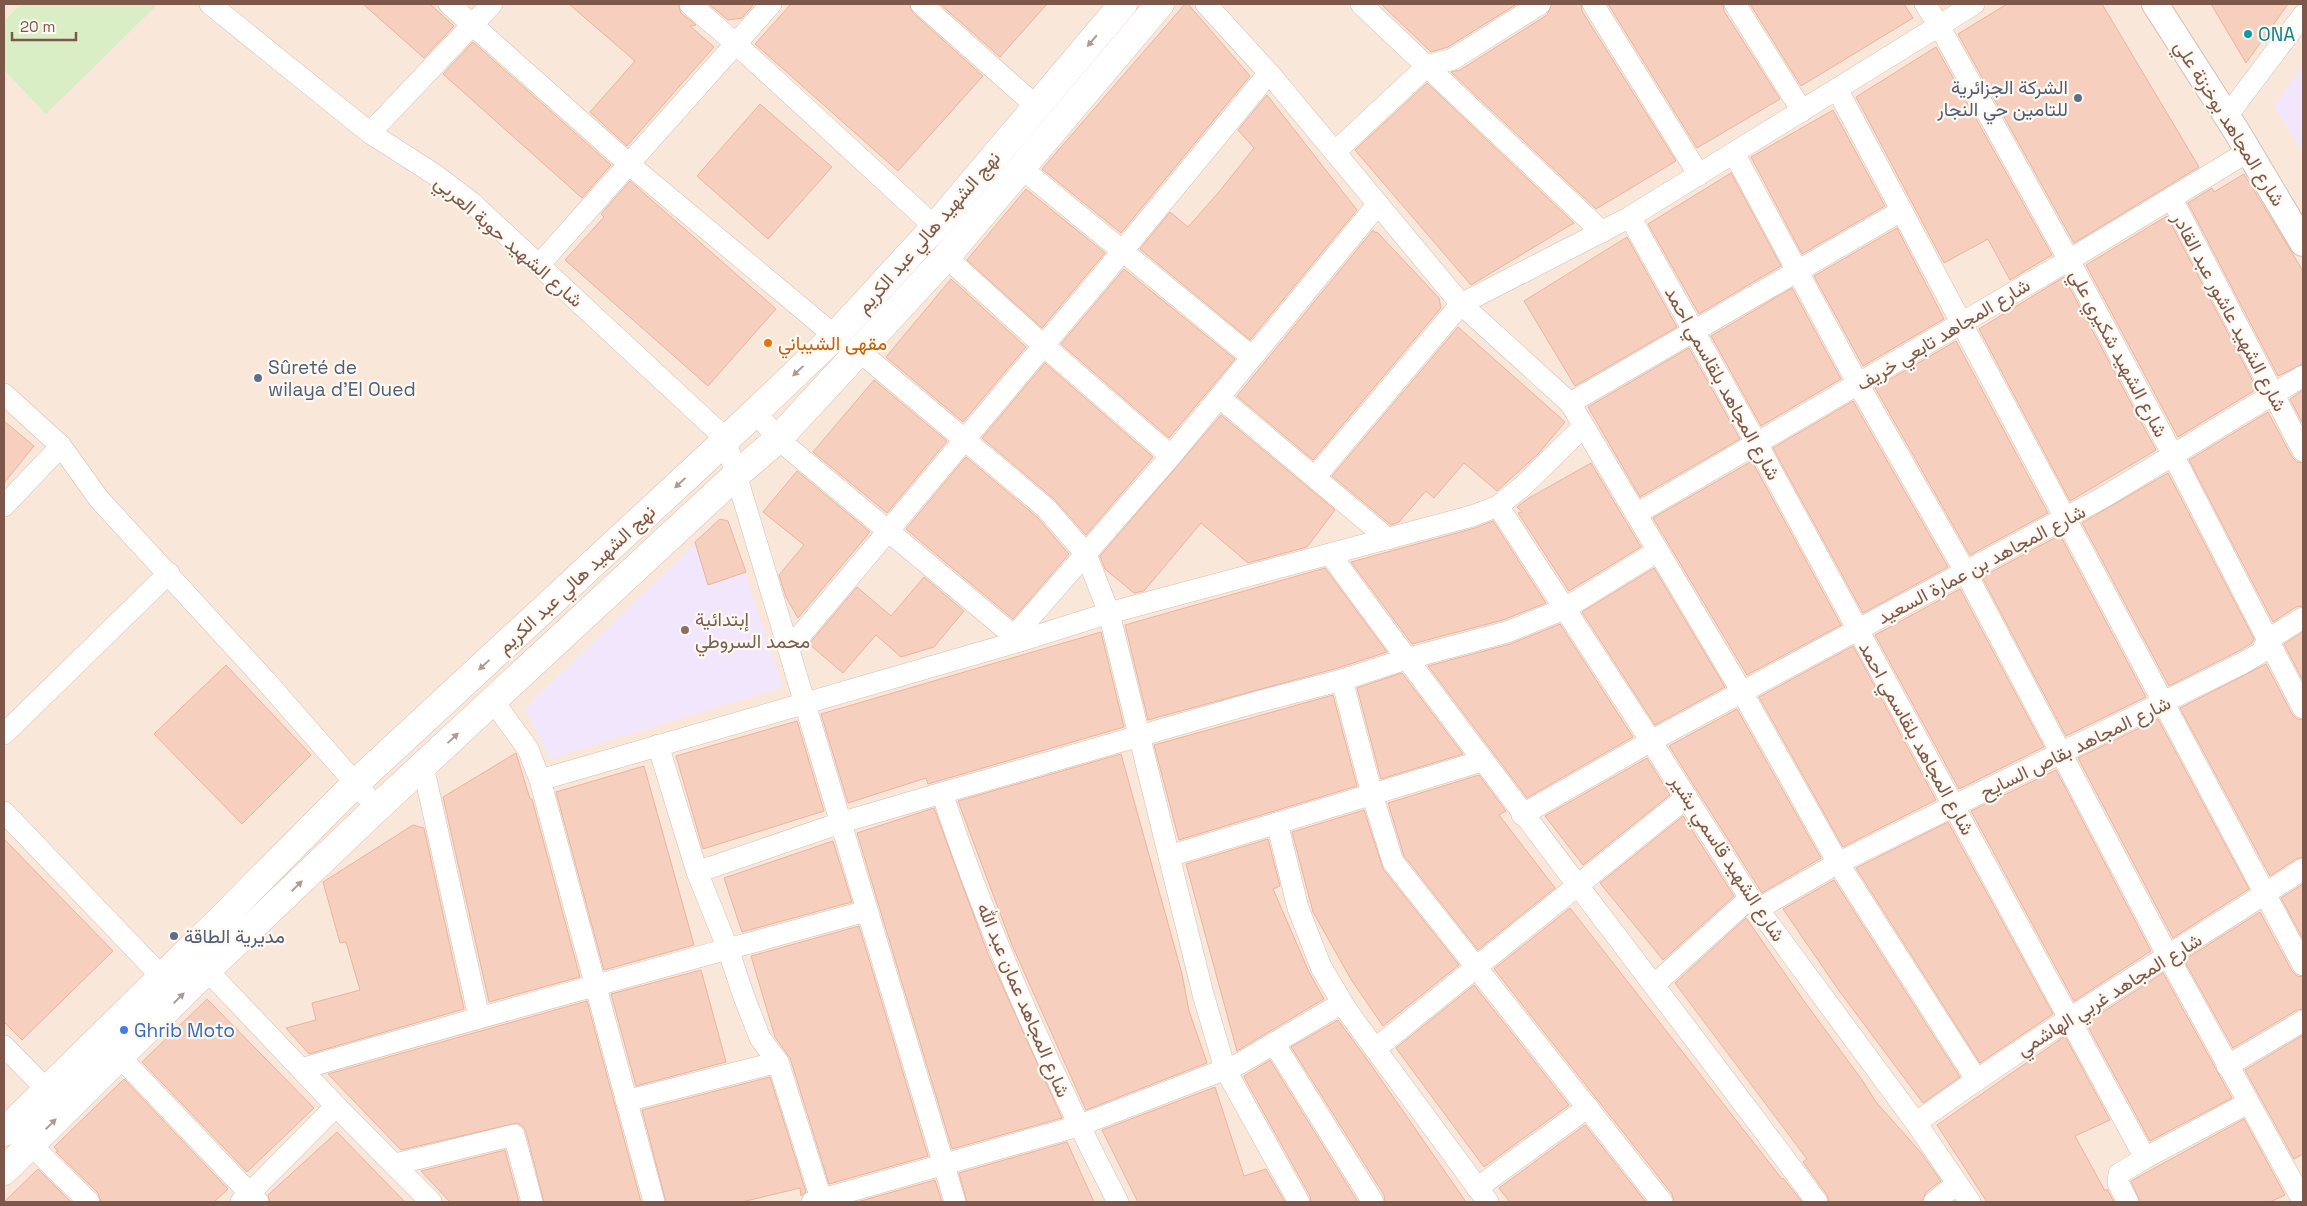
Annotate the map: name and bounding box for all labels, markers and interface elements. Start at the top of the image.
scale bar [12,10,76,42]
text: 20 m [20,17,55,36]
place label: ONA [2258,22,2295,47]
marker: ONA [2242,28,2254,40]
one-way arrow [1086,34,1097,47]
street label: شارع المجاهد بوخزنة علي [2166,36,2291,213]
place label: الشركة الجزائرية للتامين حي النجار [1936,75,2068,125]
marker: الشركة الجزائرية للتامين حي النجار [2072,92,2084,104]
street label: نهج الشهيد هالي عبد الكريم [851,146,1008,321]
street label: شارع الشهيد حوبة العربي [427,170,588,315]
street label: شارع الشهيد عاشور عبد القادر [2166,208,2293,416]
street label: شارع الشهيد شكيري علي [2061,265,2173,443]
street label: شارع المجاهد تابعي خريف [1852,273,2036,399]
street label: شارع المجاهد بلقاسمي احمد [1656,282,1786,486]
place label: مقهى الشيباني [778,331,887,359]
marker: مقهى الشيباني [762,337,774,349]
place label: Sûreté de wilaya d'El Oued [268,355,416,402]
one-way arrow [792,365,804,377]
marker: Sûreté de wilaya d'El Oued [252,372,264,384]
one-way arrow [674,477,686,489]
street label: شارع المجاهد بن عمارة السعيد [1873,499,2090,630]
street label: نهج الشهيد هالي عبد الكريم [492,500,663,661]
place label: إبتدائية محمد السروطي [695,607,810,657]
marker: إبتدائية محمد السروطي [679,624,691,636]
street label: شارع المجاهد بلقاسمي احمد [1850,637,1980,841]
one-way arrow [478,659,490,671]
street label: شارع المجاهد بقاص السايح [1976,690,2175,806]
one-way arrow [447,732,459,744]
street label: شارع الشهيد قاسمي بشير [1661,769,1791,948]
one-way arrow [290,880,302,892]
street label: شارع المجاهد عمان عبد الله [971,899,1076,1101]
place label: مديرية الطاقة [184,924,285,949]
street label: شارع المجاهد غربي الهاشمي [2012,927,2208,1064]
marker: مديرية الطاقة [168,930,180,942]
one-way arrow [173,992,185,1004]
place label: Ghrib Moto [134,1018,235,1043]
marker: Ghrib Moto [118,1024,130,1036]
one-way arrow [45,1119,57,1131]

